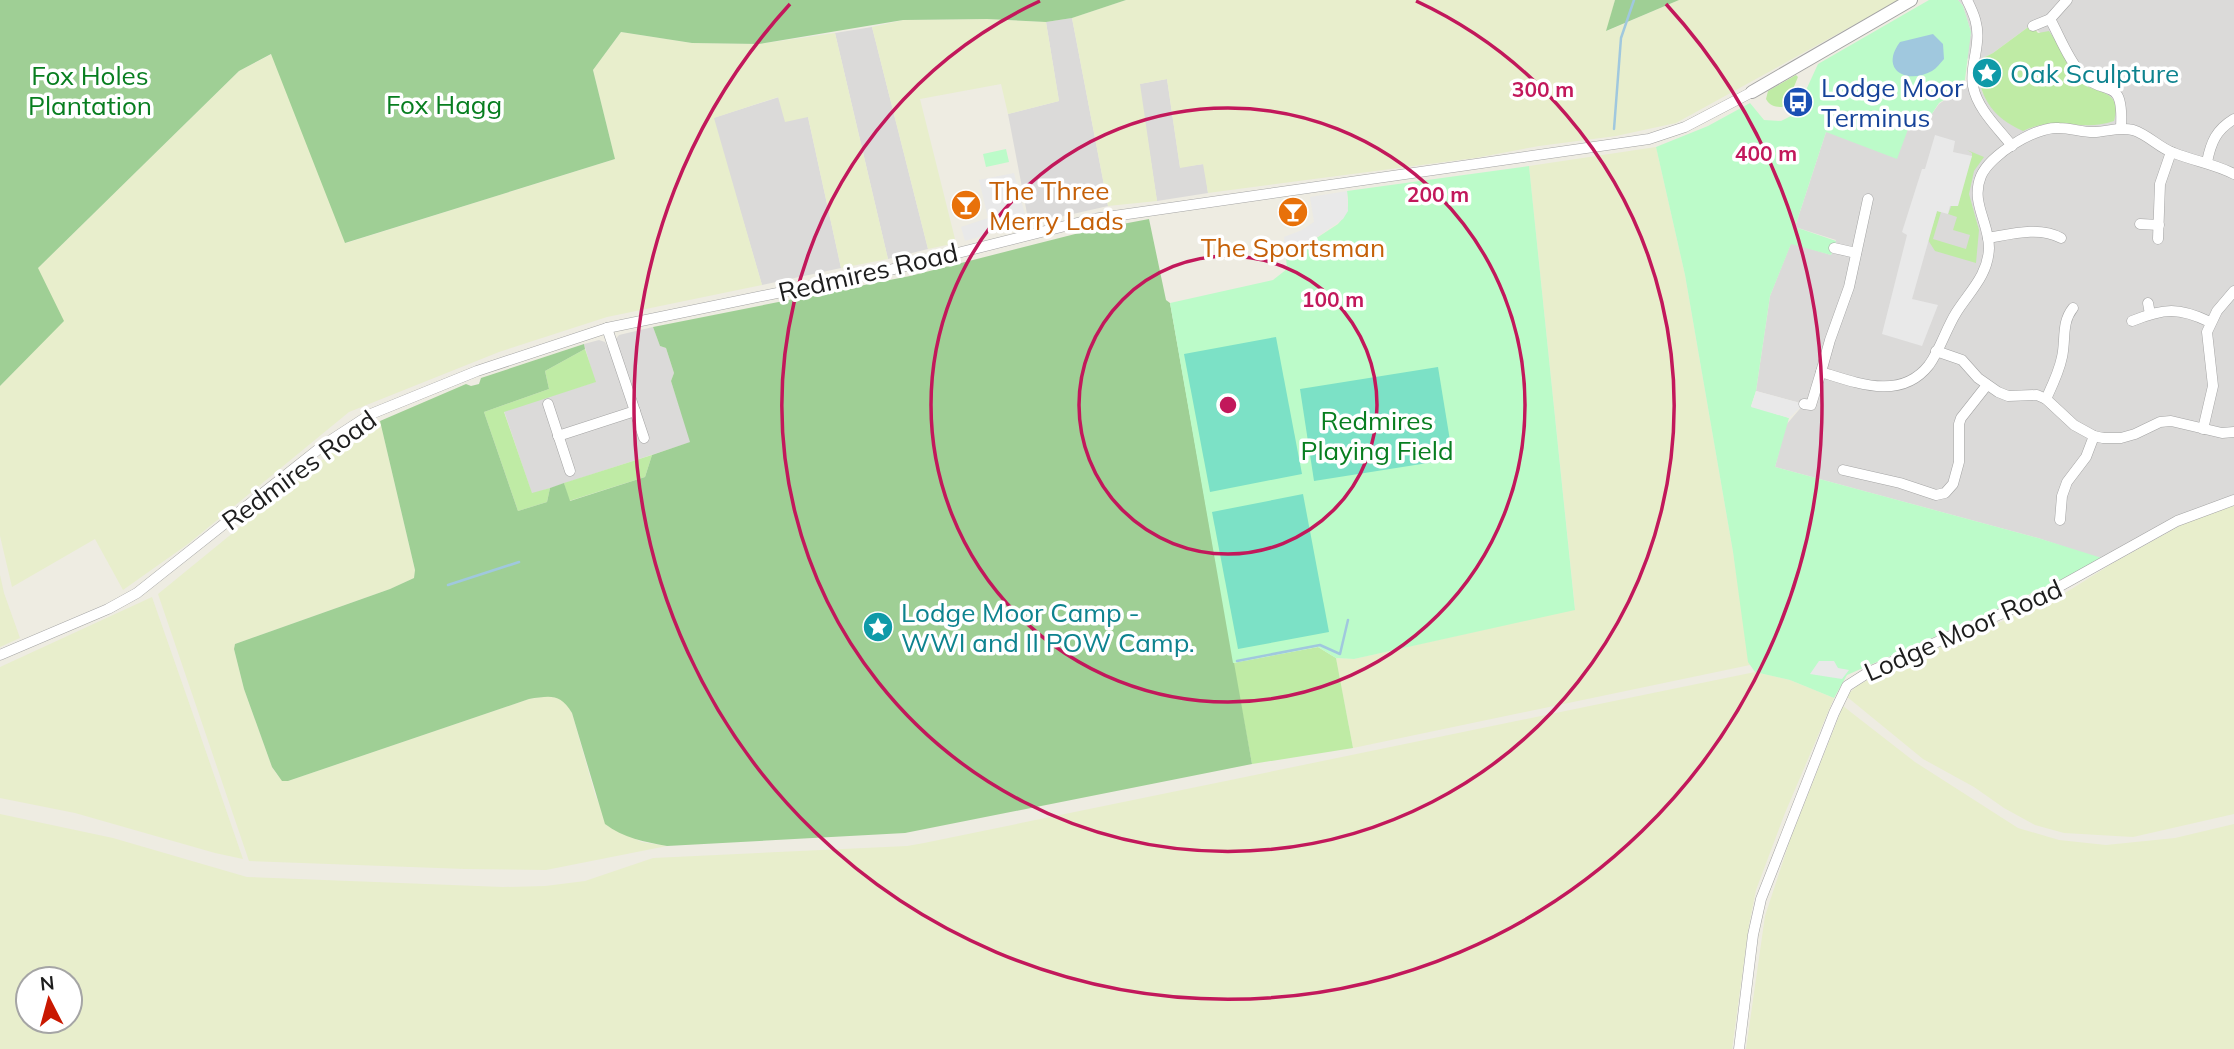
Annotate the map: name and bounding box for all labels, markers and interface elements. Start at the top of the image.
place icon: Oak Sculpture [1970,56,2004,90]
place label: Oak Sculpture [2010,57,2179,90]
park label: Fox Holes Plantation [28,59,152,122]
place label: Lodge Moor Terminus [1821,71,1964,134]
text: 300 m [1512,76,1574,102]
bus stop icon: Lodge Moor Terminus [1781,85,1815,119]
park label: Fox Hagg [386,88,502,121]
text: 400 m [1735,140,1797,166]
place label: The Three Merry Lads [989,174,1124,237]
text: 200 m [1407,181,1469,207]
bar icon: The Three Merry Lads [949,188,983,222]
bar icon: The Sportsman [1276,195,1310,229]
place label: The Sportsman [1201,231,1385,264]
street label: Redmires Road [775,235,961,309]
text: 100 m [1302,286,1364,312]
centre of rings [1216,393,1240,417]
street label: Redmires Road [215,403,383,537]
park label: Redmires Playing Field [1300,404,1454,467]
street label: Lodge Moor Road [1859,572,2067,688]
place label: Lodge Moor Camp - WWI and II POW Camp. [901,596,1195,659]
place icon: Lodge Moor Camp - WWI and II POW Camp. [861,610,895,644]
north arrow [14,965,84,1035]
text: N [39,970,56,996]

